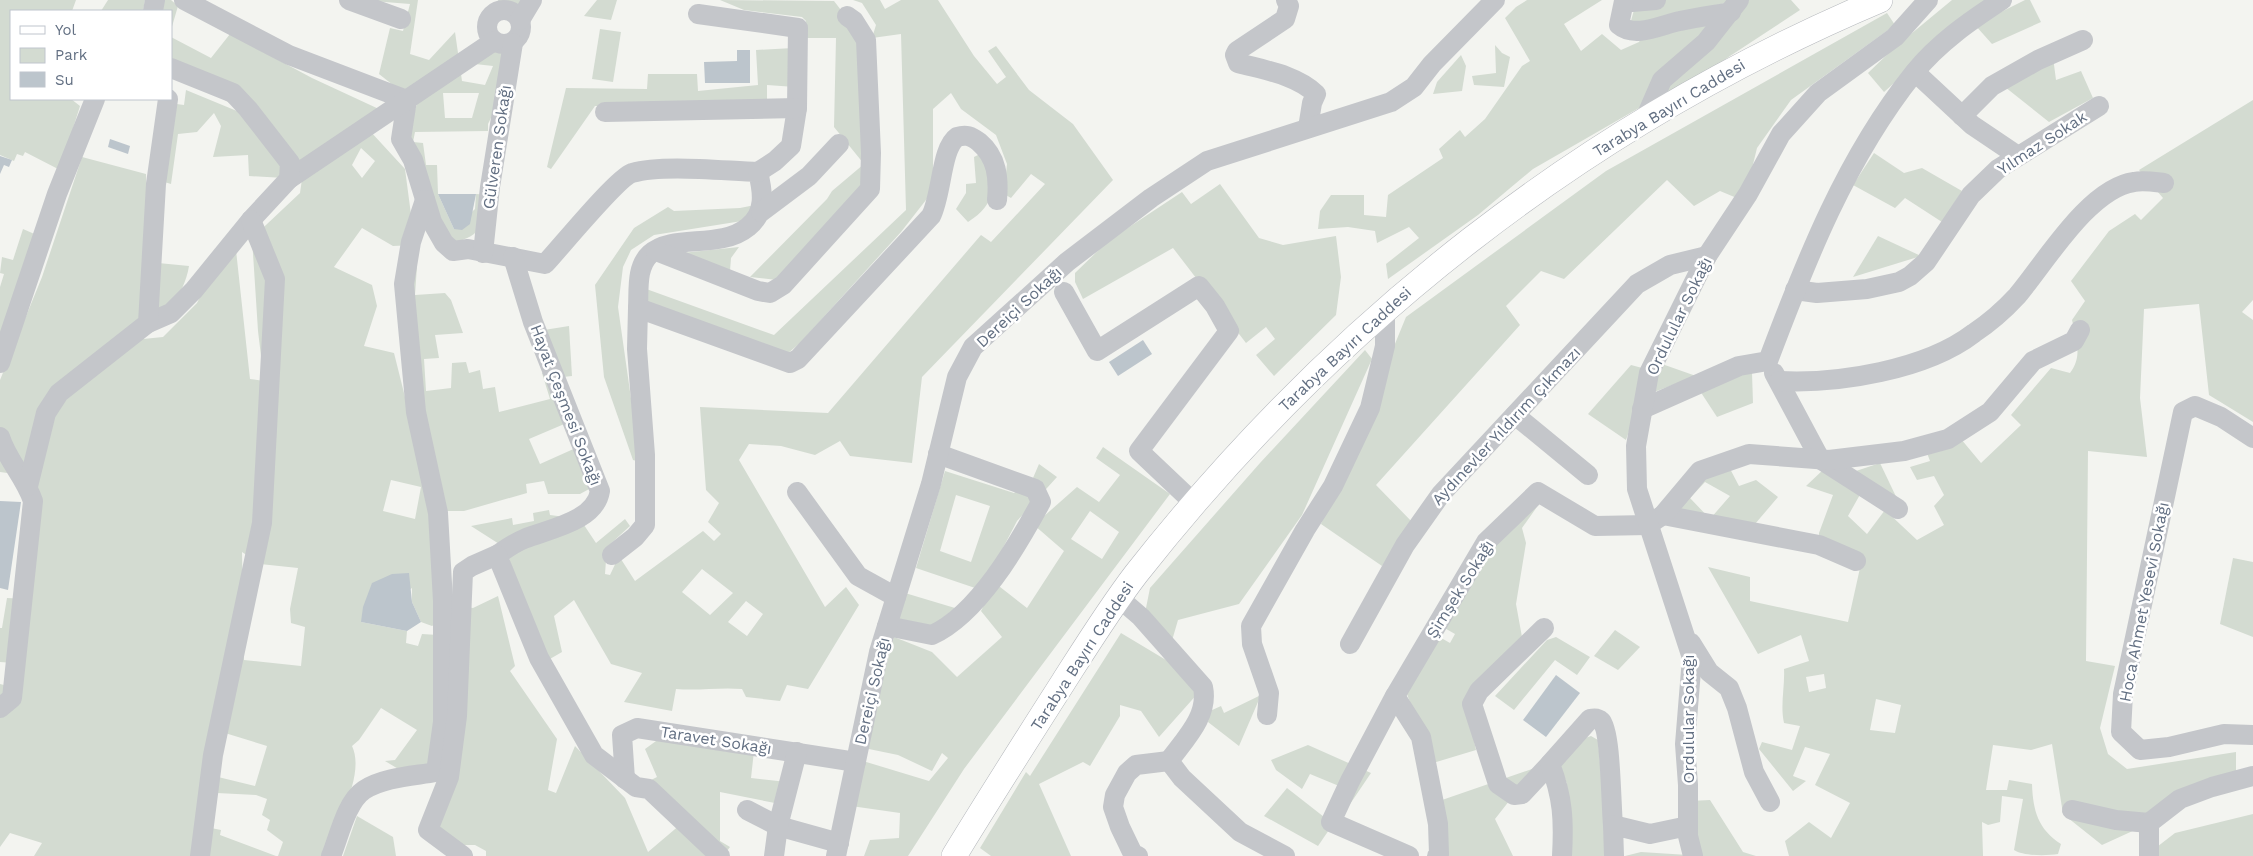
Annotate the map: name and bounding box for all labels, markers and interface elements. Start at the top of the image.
legend [10,10,172,100]
text: Yol [55,21,77,39]
text: Park [55,46,88,64]
street label: Tarabya Bayırı Caddesi [1589,55,1749,161]
text: Su [55,71,74,89]
street label: Gülveren Sokağı [479,84,515,210]
street label: Yılmaz Sokak [1994,107,2090,179]
street label: Ordulular Sokağı [1642,254,1716,378]
street label: Dereiçi Sokağı [972,263,1066,351]
street label: Tarabya Bayırı Caddesi [1275,283,1415,415]
street label: Hayat Çeşmesi Sokağı [526,322,606,488]
street label: Aydınevler Yıldırım Çıkmazı [1428,343,1584,509]
street label: Hoca Ahmet Yesevi Sokağı [2115,500,2173,704]
street label: Şimşek Sokağı [1422,536,1498,642]
street label: Tarabya Bayırı Caddesi [1027,578,1137,734]
street label: Dereiçi Sokağı [850,635,894,747]
street label: Ordulular Sokağı [1679,655,1698,784]
street label: Taravet Sokağı [659,722,773,758]

